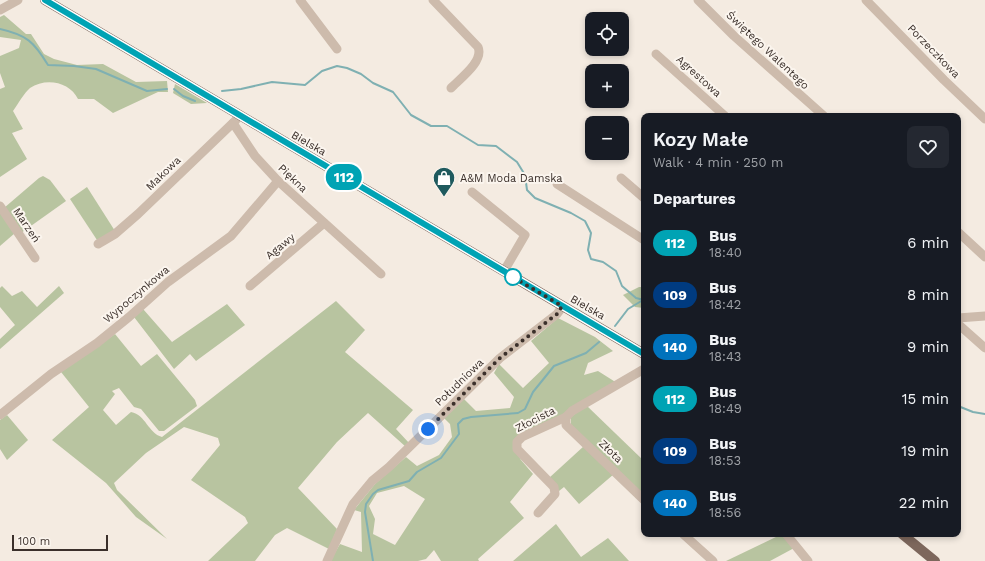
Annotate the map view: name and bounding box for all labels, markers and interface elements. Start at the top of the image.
street label: Świętego Walentego [724,8,812,92]
map controls [585,12,629,160]
button: locate [585,12,629,56]
street label: Porzeczkowa [905,22,963,81]
street label: Agrestowa [674,53,724,100]
button: + [585,64,629,108]
button: − [585,116,629,160]
button: heart [907,126,949,168]
street label: Bielska [289,128,328,159]
text: Kozy Małe [653,128,748,151]
street label: Makowa [143,154,183,193]
text: Walk · 4 min · 250 m [653,155,783,170]
street label: Piękna [275,161,310,195]
line badge: 112 [321,164,367,190]
shop icon: A&M Moda Damska [431,165,457,198]
text: 112 [334,169,354,185]
place label: A&M Moda Damska [460,172,563,185]
text: Departures [653,190,736,208]
street label: Marzeń [10,205,43,245]
text: Bus [709,227,737,245]
street label: Agawy [263,230,298,262]
text: 6 min [907,234,949,252]
text: 112 [665,235,685,251]
text: 18:40 [709,245,742,260]
street label: Wypoczynkowa [101,263,172,326]
unlabelled marker [504,268,522,286]
text: Bus [709,279,737,297]
text: 8 min [907,286,949,304]
text: 109 [663,287,687,303]
street label: Bielska [568,292,607,323]
text: 18:42 [709,297,741,312]
text: Bus [709,331,737,349]
text: 9 min [907,338,949,356]
text: 140 [663,339,687,355]
text: 18:43 [709,349,741,364]
street label: Południowa [432,356,486,409]
text: Bus [709,383,737,401]
text: 15 min [902,390,949,408]
text: 112 [665,391,685,407]
text: 18:49 [709,401,742,416]
street label: Złocista [513,404,557,435]
your location [418,419,438,439]
text: Bus [709,435,737,453]
street label: Złota [596,437,625,466]
text: 19 min [901,442,949,460]
text: 109 [663,443,687,459]
text: 18:53 [709,453,741,468]
text: Bus [709,487,737,505]
text: 22 min [899,494,949,512]
text: 140 [663,495,687,511]
text: 18:56 [709,505,741,520]
scale bar [12,533,108,552]
text: 100 m [18,535,50,548]

